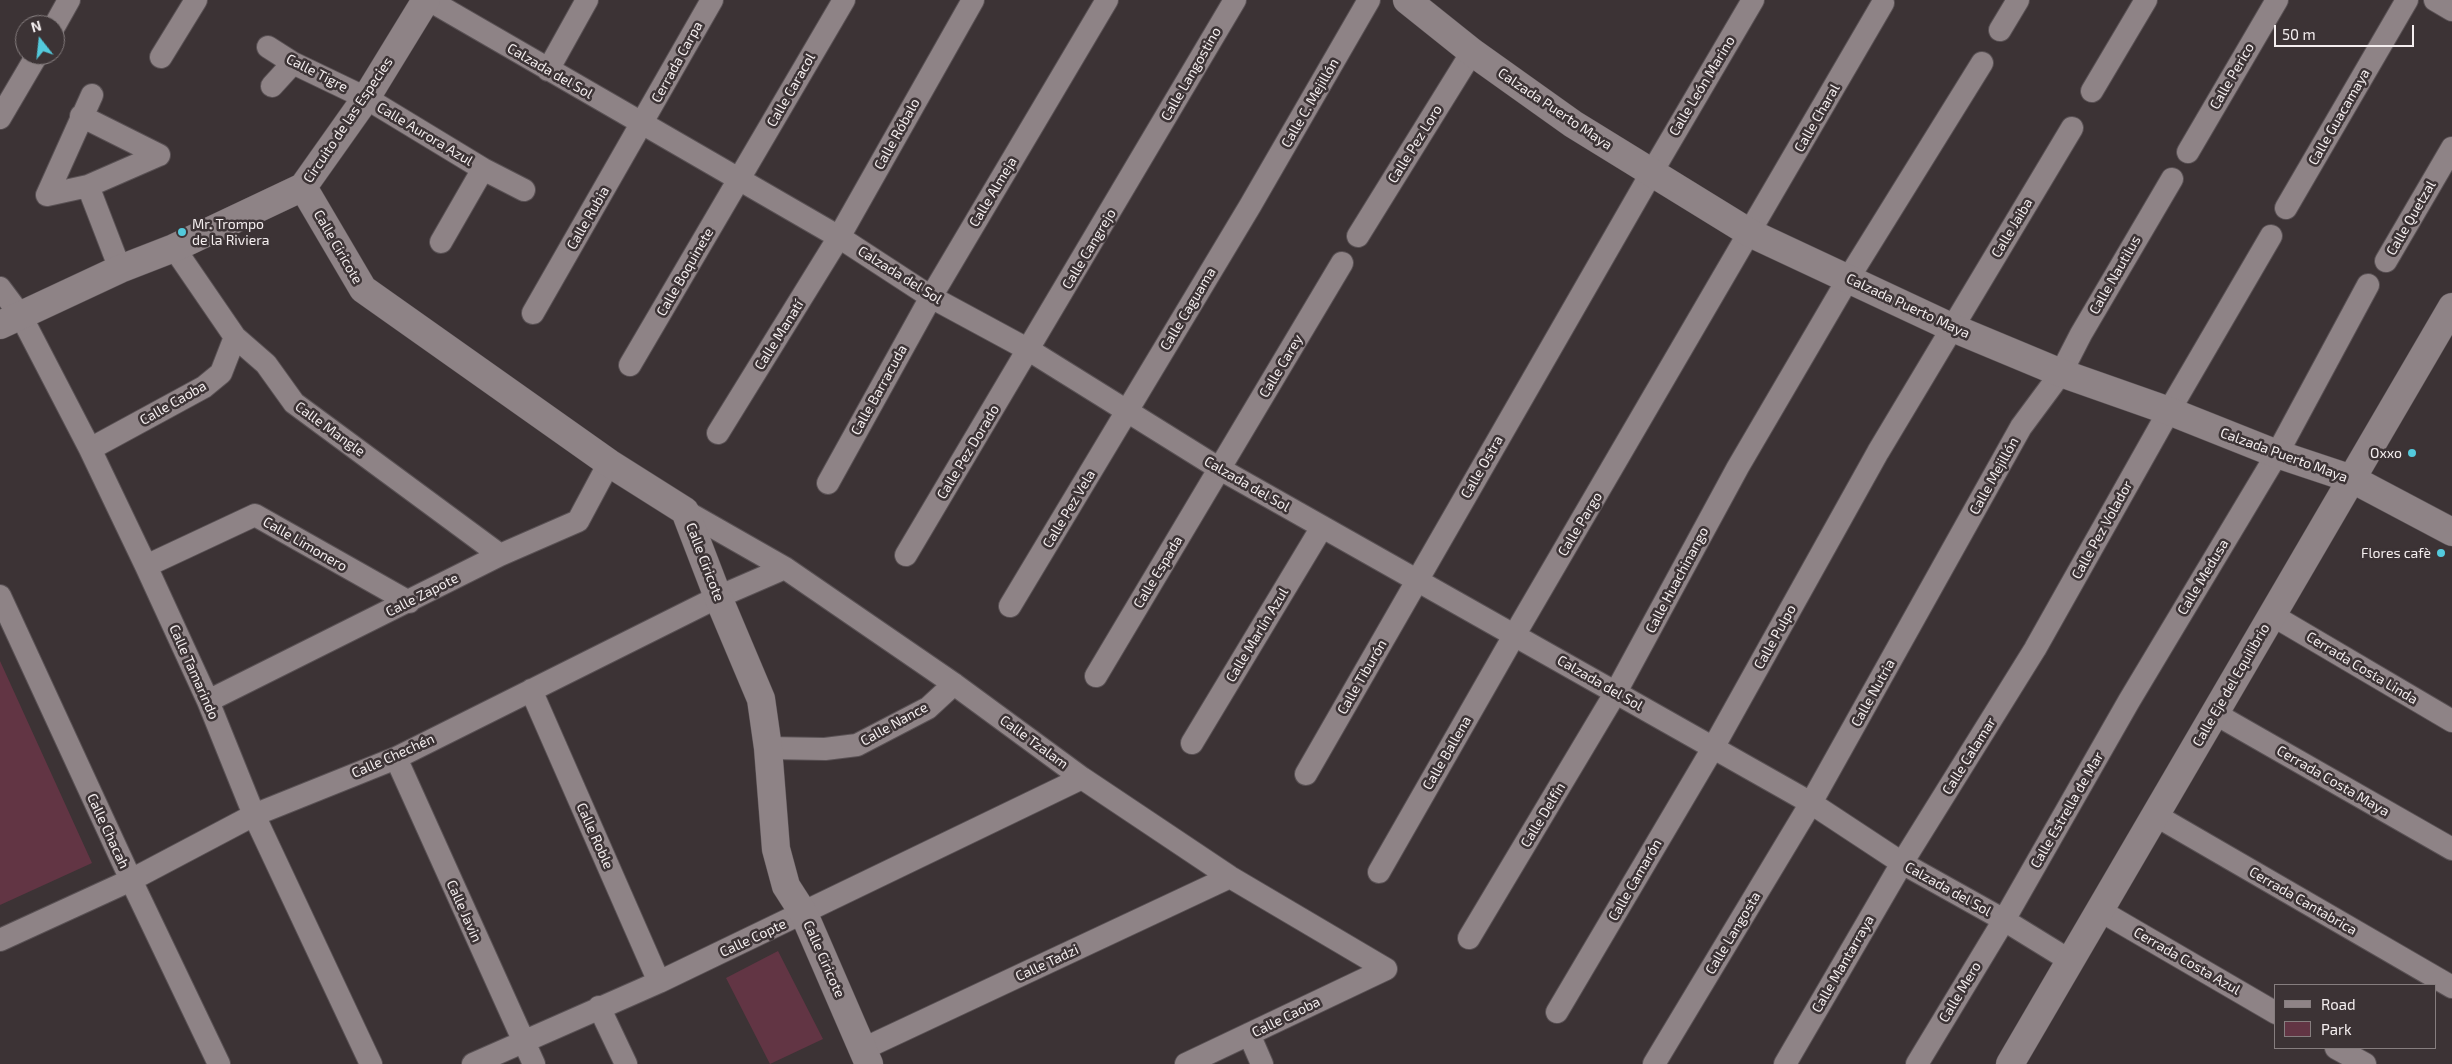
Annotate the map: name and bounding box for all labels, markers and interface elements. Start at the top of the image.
north arrow [15,15,65,65]
scale bar [2277,15,2417,47]
text: N [29,16,43,36]
street label: Cerrada Carpa [648,18,706,106]
street label: Calle Langostino [1157,24,1225,124]
text: 50 m [2282,25,2316,43]
street label: Calle León Marino [1666,33,1738,139]
street label: Calzada del Sol [504,40,596,102]
street label: Calle Perico [2206,40,2258,112]
street label: Calle Tigre [283,50,351,96]
street label: Calle Caracol [763,50,819,130]
street label: Circuito de las Especies [300,54,396,186]
street label: Calle C. Mejillón [1278,55,1342,151]
street label: Calzada Puerto Maya [1495,65,1615,153]
street label: Calle Guacamaya [2305,66,2373,168]
street label: Calle Charal [1791,81,1843,155]
street label: Calle Róbalo [871,95,923,173]
street label: Calle Aurora Azul [374,99,476,169]
street label: Calle Pez Loro [1384,102,1446,186]
street label: Calle Almeja [966,154,1020,230]
street label: Calle Quetzal [2383,178,2439,258]
street label: Calle Rubia [563,183,613,253]
street label: Calle Jaiba [1988,195,2036,261]
street label: Calle Cangrejo [1058,206,1120,292]
street label: Calle Ciricote [310,207,366,287]
place label: Mr. Trompo de la Riviera [192,216,269,248]
street label: Calle Boquinete [653,225,717,319]
marker: Mr. Trompo de la Riviera [176,226,188,238]
street label: Calle Nautilus [2086,233,2144,317]
street label: Calzada del Sol [855,242,945,308]
street label: Calle Caguama [1157,265,1219,353]
street label: Calzada Puerto Maya [1844,270,1972,342]
street label: Calle Manatí [751,297,807,373]
street label: Calle Carey [1256,331,1306,401]
street label: Calle Barracuda [847,342,911,438]
street label: Calle Caoba [137,377,209,429]
street label: Calle Mangle [292,398,368,460]
street label: Calle Pez Dorado [933,402,1003,502]
street label: Calzada Puerto Maya [2218,424,2350,486]
street label: Calle Ostra [1457,433,1507,501]
street label: Calle Mejillón [1966,434,2022,518]
place label: Oxxo [2370,445,2402,461]
marker: Oxxo [2406,447,2418,459]
street label: Calzada del Sol [1201,453,1293,515]
street label: Calle Pez Vela [1039,467,1099,551]
street label: Calle Pez Volador [2068,478,2136,582]
street label: Calle Pargo [1554,489,1606,559]
street label: Calle Limonero [260,513,350,575]
street label: Calle Ciricote [682,520,728,604]
street label: Calle Huachinango [1642,524,1712,636]
street label: Calle Espada [1130,533,1186,611]
street label: Calle Medusa [2174,536,2232,618]
place label: Flores cafè [2361,545,2431,561]
marker: Flores cafè [2435,547,2447,559]
street label: Calle Zapote [383,570,461,620]
street label: Calle Marlín Azul [1222,585,1292,685]
street label: Calle Pulpo [1750,602,1800,672]
street label: Calle Eje del Equilibrio [2189,620,2273,750]
street label: Calle Tamarindo [166,622,222,722]
street label: Cerrada Costa Linda [2303,628,2421,708]
street label: Calle Tiburón [1334,637,1390,717]
street label: Calzada del Sol [1554,652,1646,714]
street label: Calle Nutria [1848,656,1898,730]
street label: Calle Nance [857,699,931,749]
street label: Calle Tzalam [997,712,1071,772]
street label: Calle Ballena [1419,713,1475,793]
street label: Calle Calamar [1939,714,1999,798]
street label: Calle Chechén [349,730,437,782]
street label: Cerrada Costa Maya [2274,742,2392,820]
street label: Calle Estrella de Mar [2027,749,2107,871]
street label: Calle Delfín [1517,780,1569,850]
street label: Calle Chacah [83,791,133,871]
street label: Calle Roble [573,800,617,872]
street label: Calle Camarón [1605,836,1665,924]
street label: Calzada del Sol [1902,858,1994,920]
street label: Cerrada Cantabrica [2246,863,2360,939]
street label: Calle Javin [443,877,485,945]
street label: Calle Langosta [1702,889,1764,977]
street label: Calle Mantarraya [1808,912,1878,1016]
street label: Calle Copte [717,915,789,961]
street label: Calle Ciricote [800,918,848,1000]
street label: Cerrada Costa Azul [2131,924,2243,998]
street label: Calle Tadzi [1013,941,1081,985]
street label: Calle Mero [1935,959,1985,1025]
legend [2274,984,2437,1049]
street label: Calle Caoba [1249,993,1323,1041]
text: Road [2321,995,2356,1013]
text: Park [2321,1020,2352,1038]

